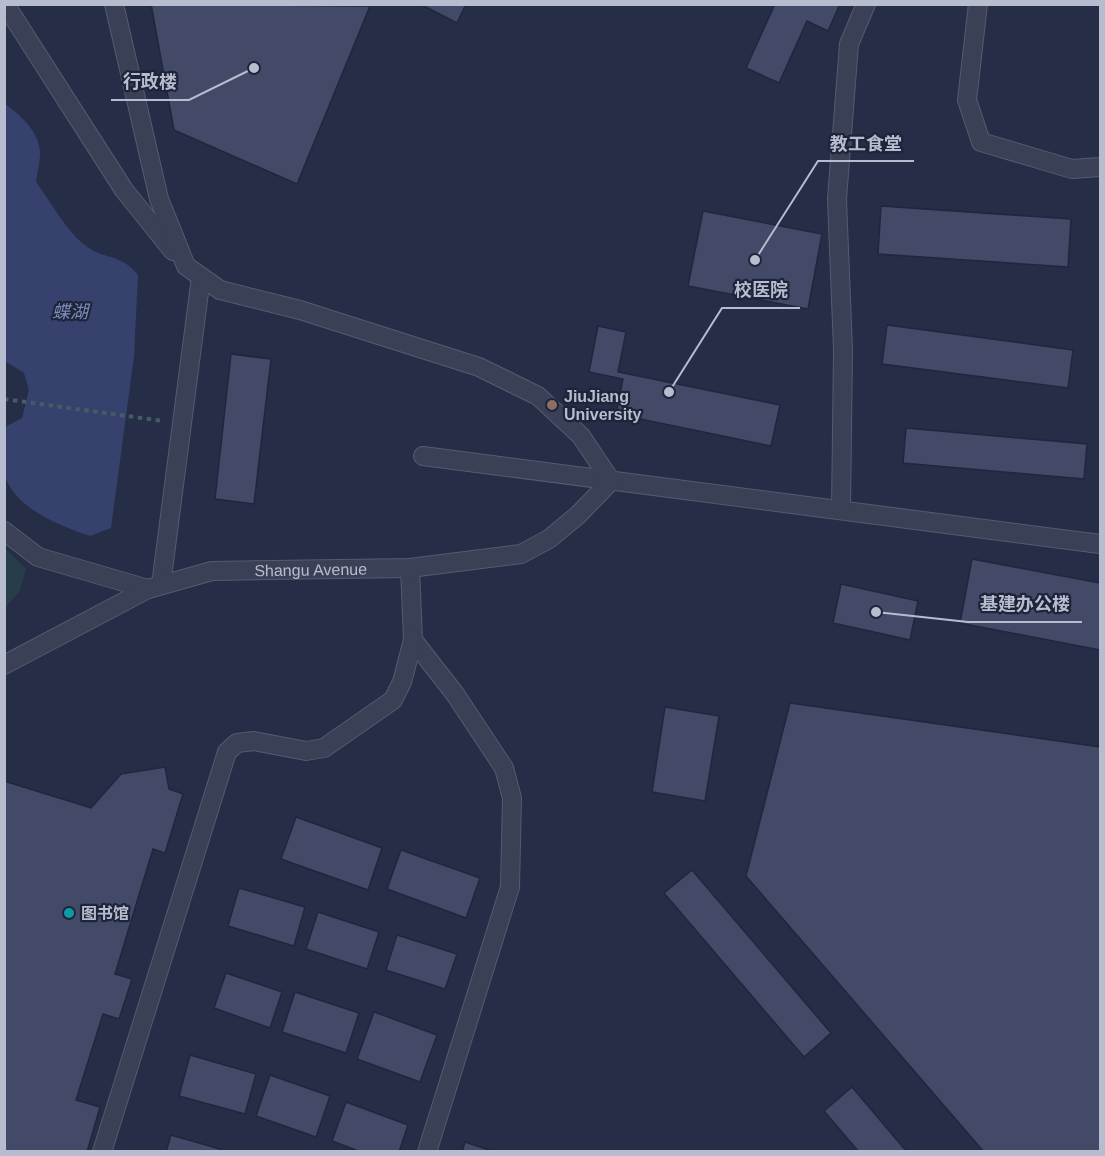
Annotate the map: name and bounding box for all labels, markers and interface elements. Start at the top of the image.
callout: 行政楼 [111,64,189,100]
text: 行政楼 [123,71,177,92]
callout: 教工食堂 [818,125,914,161]
text: 教工食堂 [830,134,902,154]
callout: 校医院 [722,272,800,308]
text: 校医院 [734,280,788,300]
water label: 蝶湖 [52,302,91,322]
place label: JiuJiang University [564,388,641,423]
marker: JiuJiang University [545,398,559,412]
street label: Shangu Avenue [254,561,367,579]
callout: 基建办公楼 [968,586,1082,622]
text: 基建办公楼 [980,594,1070,614]
place label: 图书馆 [81,905,129,922]
marker: 图书馆 [62,906,76,920]

